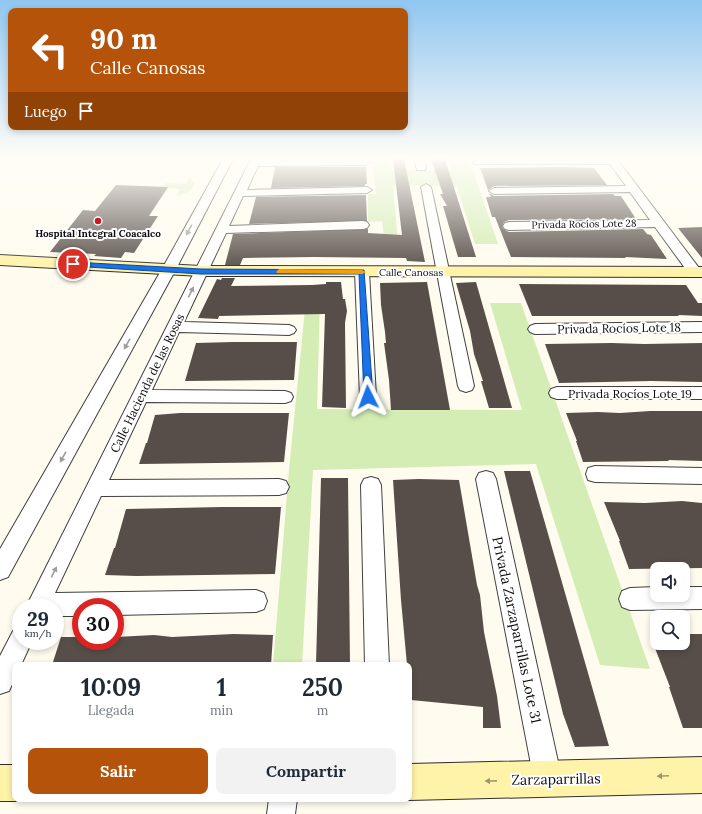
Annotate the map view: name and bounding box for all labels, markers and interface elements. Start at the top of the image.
text: 90 m [90,21,157,57]
icon: left [24,24,76,76]
text: Calle Canosas [90,56,205,79]
icon: arrive [75,100,97,122]
text: Luego [24,102,67,121]
marker: Hospital Integral Coacalco [93,216,103,226]
street label: Privada Rocíos Lote 28 [531,217,637,231]
one-way arrow [186,224,192,236]
place label: Hospital Integral Coacalco [35,227,161,240]
pin [56,247,90,281]
icon: arrive [62,253,84,275]
street label: Calle Canosas [379,266,443,279]
one-way arrow [188,286,194,297]
street label: Calle Hacienda de las Rosas [107,311,187,455]
street label: Privada Rocíos Lote 18 [557,319,681,337]
one-way arrow [123,338,130,350]
position arrow [347,376,389,418]
street label: Privada Rocíos Lote 19 [568,386,692,401]
one-way arrow [60,451,67,463]
street label: Privada Zarzaparrillas Lote 31 [488,535,546,725]
map controls [650,562,690,650]
button: sound [650,562,690,602]
one-way arrow [51,566,57,578]
speed limit sign: 30 [72,598,124,650]
text: 29 [27,606,49,631]
button: search [650,610,690,650]
text: km/h [24,627,52,640]
text: 10:09 [81,672,141,703]
text: 1 [217,672,226,703]
text: 250 [302,672,343,703]
text: Llegada [88,702,134,719]
text: min [210,702,233,719]
text: m [317,702,328,719]
button: Salir [28,748,208,794]
button: Compartir [216,748,396,794]
street label: Zarzaparrillas [511,769,601,789]
one-way arrow [656,773,669,779]
one-way arrow [484,778,497,784]

